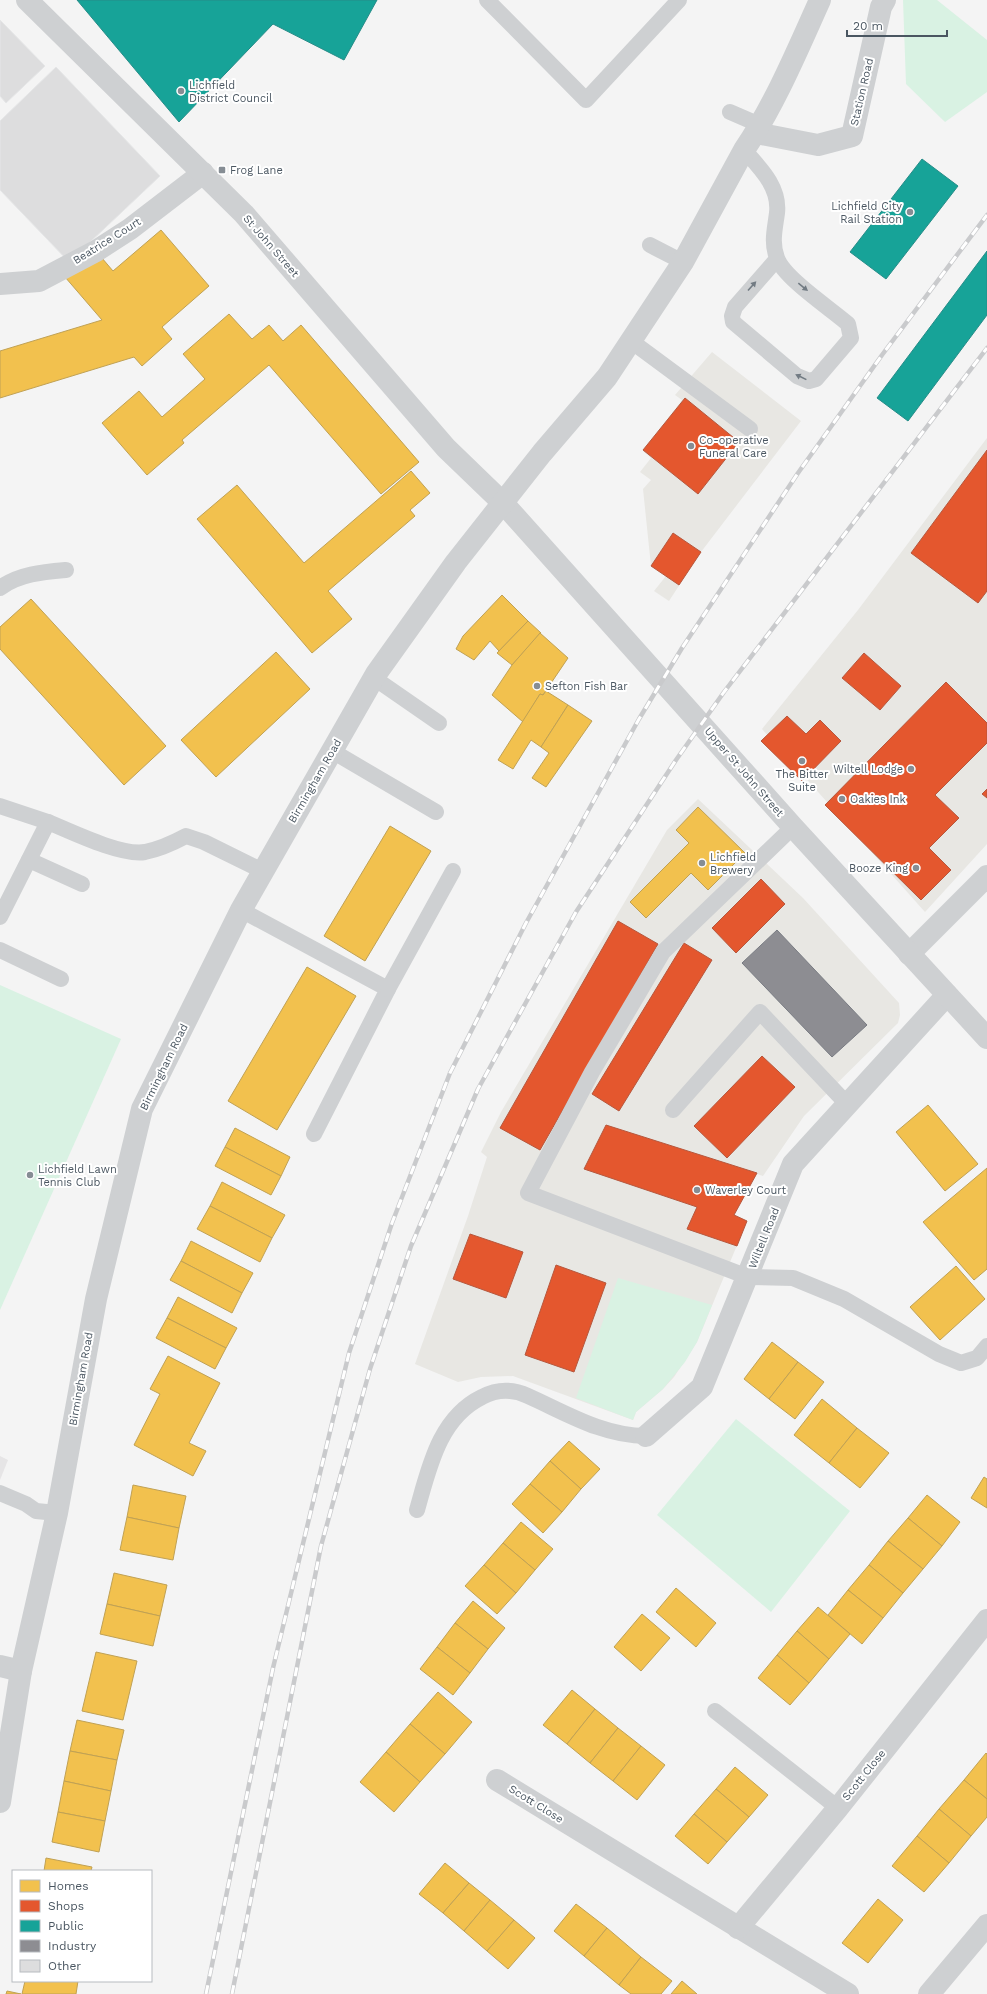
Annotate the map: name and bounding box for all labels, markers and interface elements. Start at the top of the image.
scale bar [847,12,947,38]
text: 20 m [853,19,883,33]
street label: Station Road [848,57,876,127]
place label: Lichfield District Council [189,79,273,105]
marker: Lichfield District Council [176,86,186,96]
place label: Frog Lane [230,164,283,177]
marker: Frog Lane [217,165,227,175]
place label: Lichfield City Rail Station [831,200,902,226]
marker: Lichfield City Rail Station [905,207,915,217]
street label: St John Street [240,212,302,280]
street label: Beatrice Court [71,215,144,267]
one-way arrow [747,281,756,291]
one-way arrow [798,282,809,291]
one-way arrow [795,374,806,380]
place label: Co-operative Funeral Care [699,434,769,460]
marker: Co-operative Funeral Care [686,441,696,451]
place label: Sefton Fish Bar [545,680,628,693]
marker: Sefton Fish Bar [532,681,542,691]
street label: Upper St John Street [702,725,787,820]
street label: Birmingham Road [286,737,344,825]
marker: The Bitter Suite [797,756,807,766]
place label: Wiltell Lodge [833,763,903,776]
marker: Wiltell Lodge [906,764,916,774]
place label: The Bitter Suite [776,768,829,794]
place label: Oakies Ink [850,793,906,806]
marker: Oakies Ink [837,794,847,804]
place label: Lichfield Brewery [710,851,756,877]
marker: Lichfield Brewery [697,858,707,868]
place label: Booze King [849,862,908,875]
marker: Booze King [911,863,921,873]
street label: Birmingham Road [137,1022,191,1112]
place label: Lichfield Lawn Tennis Club [38,1163,117,1189]
marker: Lichfield Lawn Tennis Club [25,1170,35,1180]
place label: Waverley Court [705,1184,786,1197]
marker: Waverley Court [692,1185,702,1195]
street label: Wiltell Road [746,1206,782,1270]
street label: Birmingham Road [66,1331,96,1427]
street label: Scott Close [840,1747,888,1803]
street label: Scott Close [506,1782,566,1826]
legend [12,1870,152,1982]
text: Homes [48,1879,89,1893]
text: Shops [48,1899,84,1913]
text: Public [48,1919,84,1933]
text: Industry [48,1939,97,1953]
text: Other [48,1959,81,1973]

